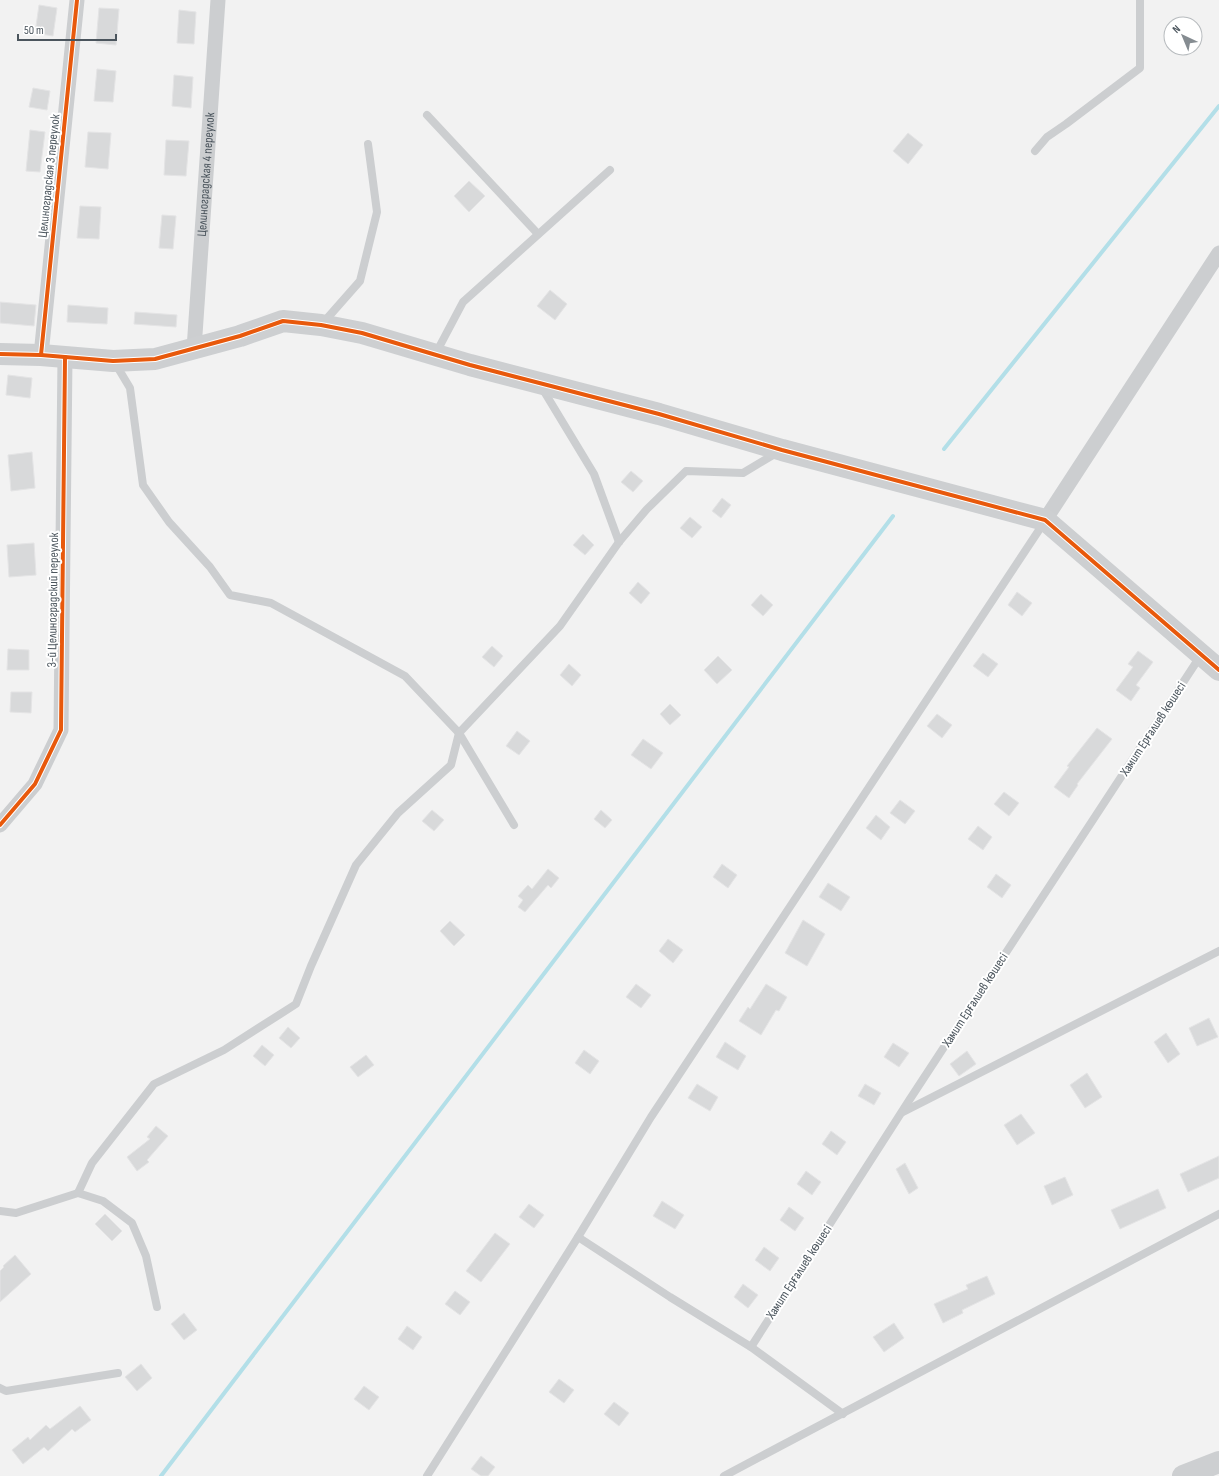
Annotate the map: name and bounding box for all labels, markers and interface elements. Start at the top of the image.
scale bar [18,16,116,42]
north arrow [1163,16,1203,56]
text: N [1170,22,1183,36]
text: 50 m [24,23,44,38]
street label: Целиноградская 4 переулок [194,112,218,237]
street label: Целиноградская 3 переулок [35,113,63,239]
street label: 3-й Целиноградский переулок [44,532,62,668]
street label: Хамит Ерғалиев көшесі [1116,679,1189,780]
street label: Хамит Ерғалиев көшесі [938,950,1011,1051]
street label: Хамит Ерғалиев көшесі [762,1222,835,1323]

